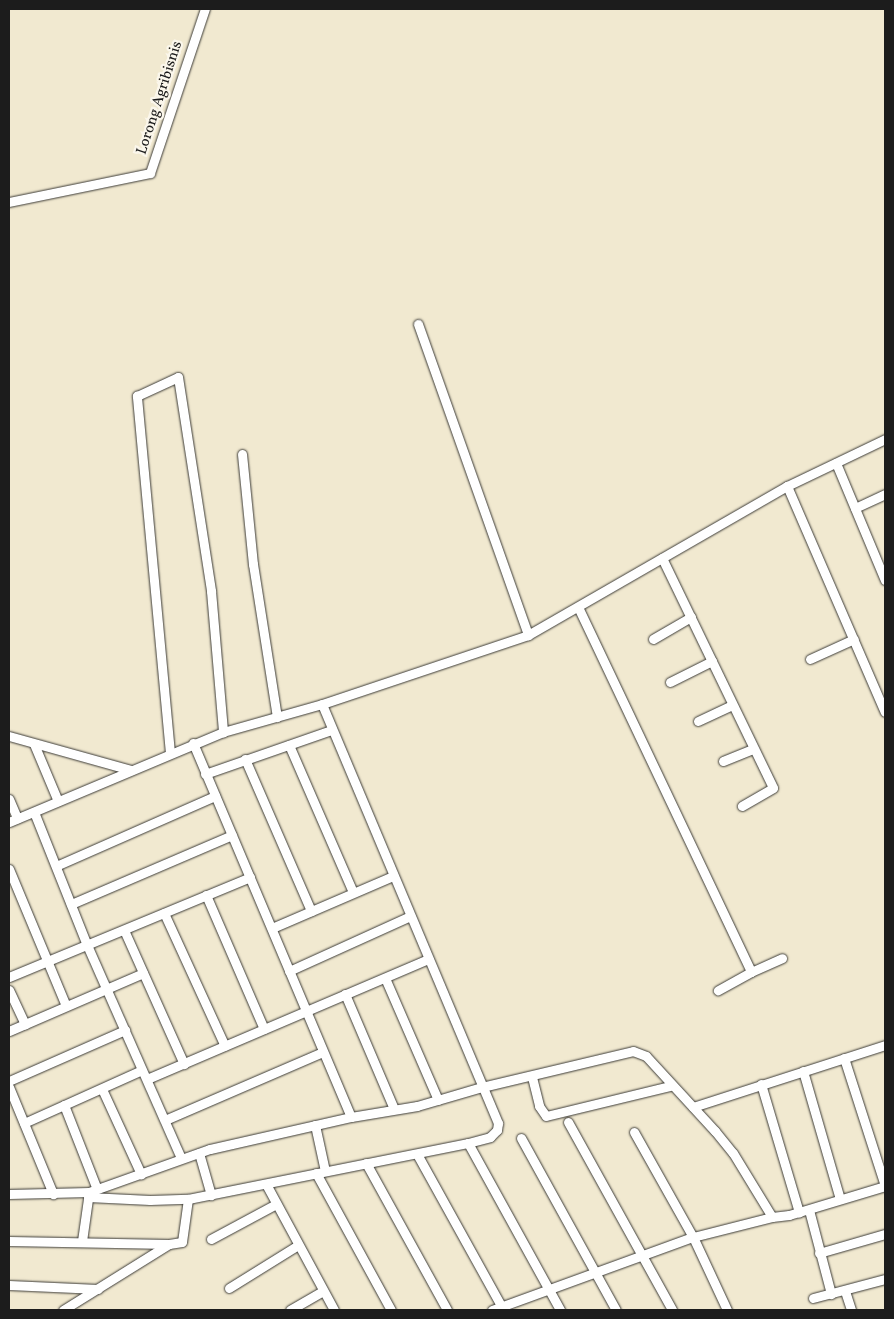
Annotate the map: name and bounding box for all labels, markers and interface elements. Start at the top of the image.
street label: Lorong Agribisnis [133,39,187,157]

